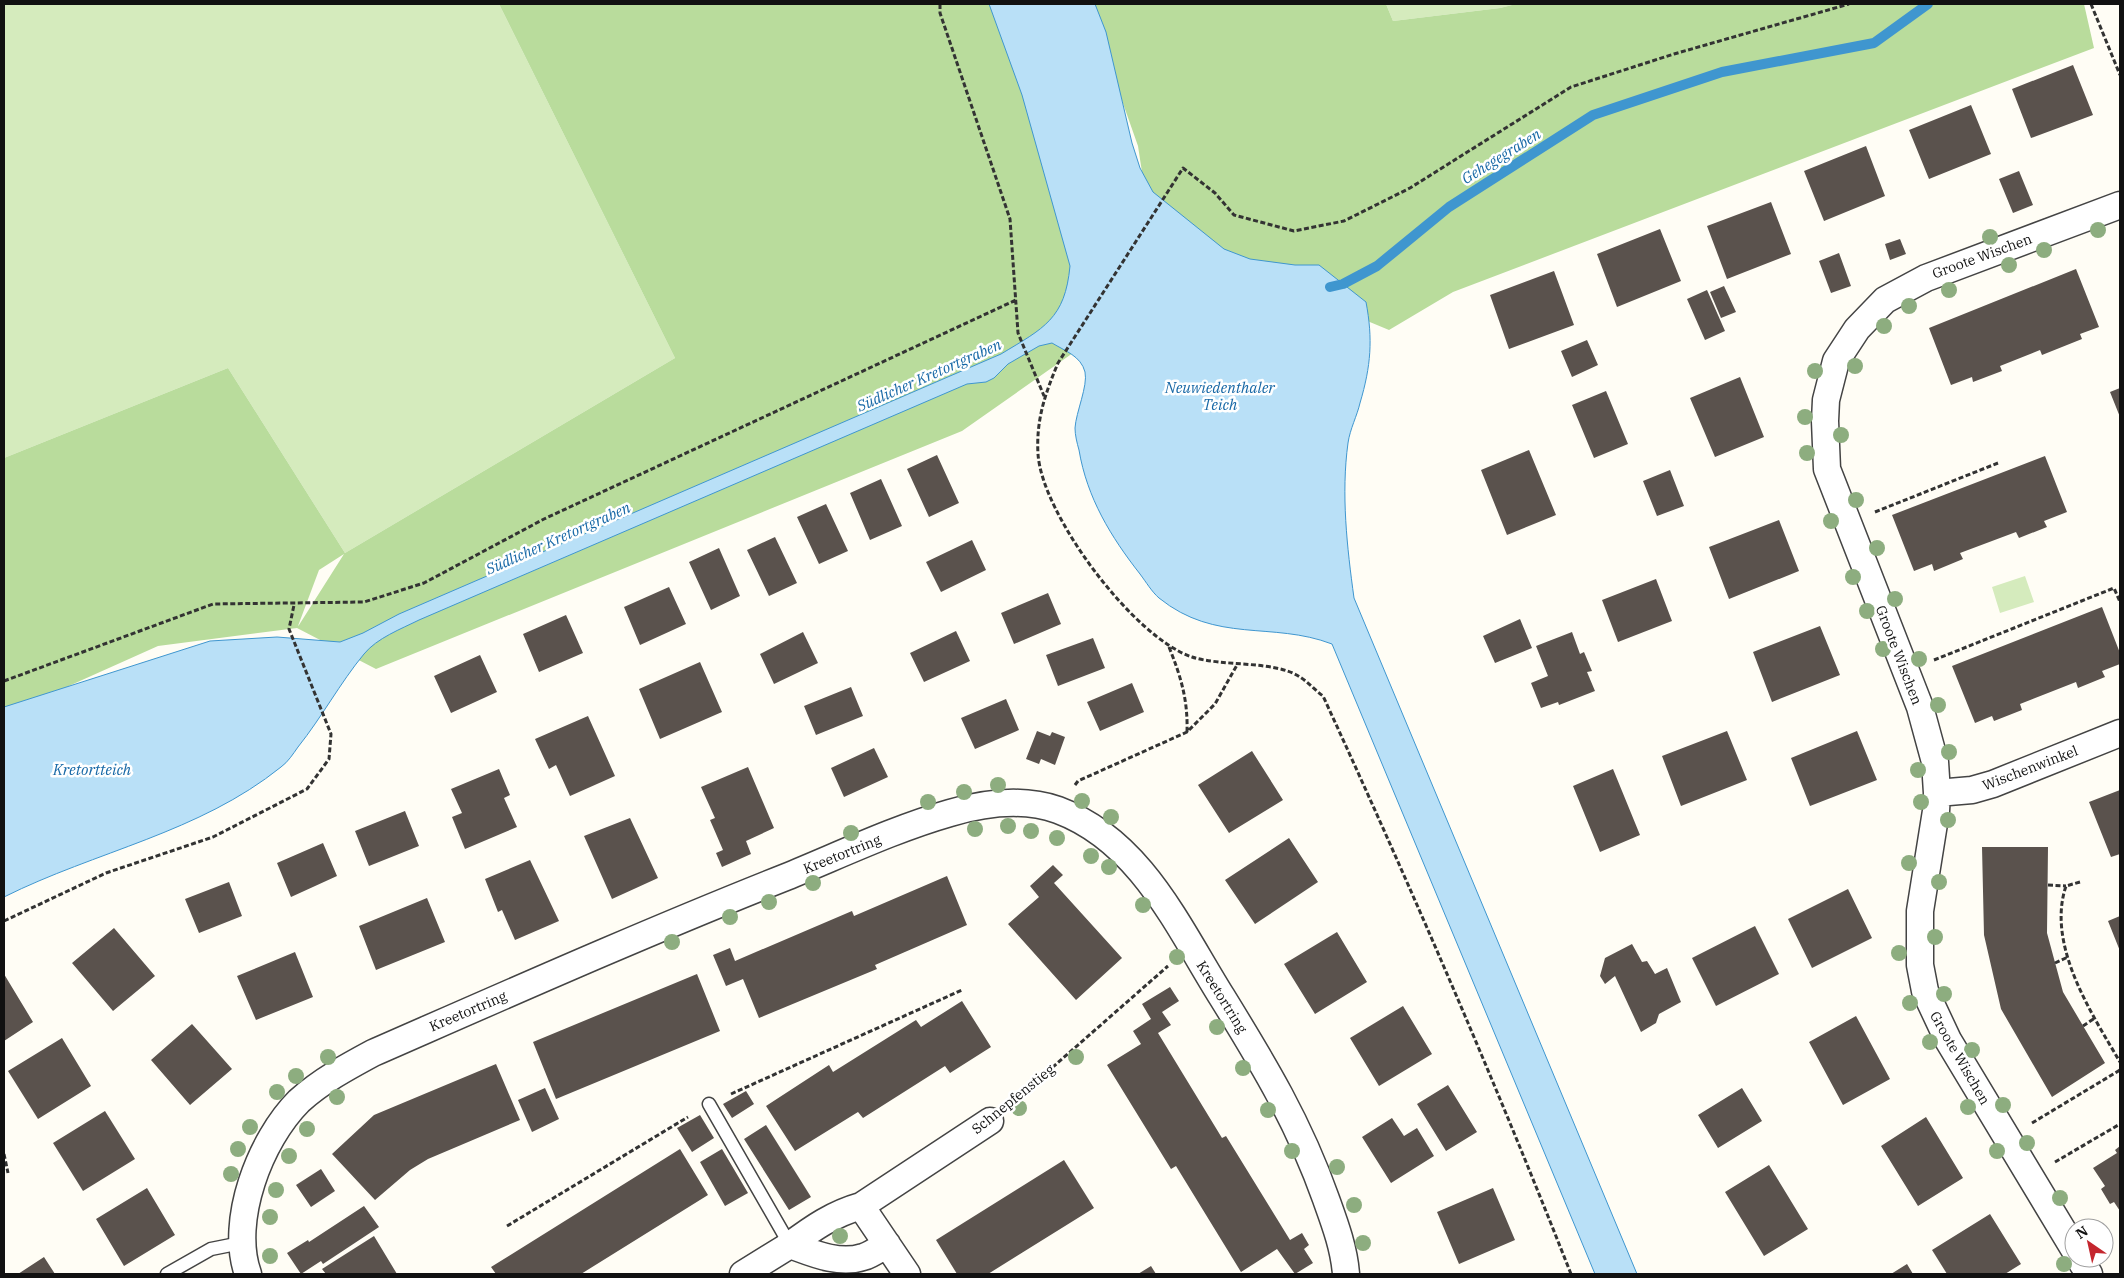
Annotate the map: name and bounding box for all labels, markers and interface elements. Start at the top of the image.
water label: Gehegegraben [1458,124,1545,188]
street label: Groote Wischen [1930,230,2034,282]
water label: Südlicher Kretortgraben [853,334,1005,416]
water label: Neuwiedenthaler Teich [1164,378,1275,414]
water label: Südlicher Kretortgraben [482,497,634,579]
street label: Groote Wischen [1872,603,1926,707]
street label: Wischenwinkel [1980,742,2080,794]
water label: Kretortteich [52,760,132,779]
street label: Kreetortring [800,830,884,878]
street label: Kreetortring [1193,957,1252,1037]
street label: Kreetortring [427,986,510,1035]
street label: Groote Wischen [1926,1008,1994,1108]
street label: Schnepfenstieg [968,1060,1058,1138]
north arrow [2064,1218,2114,1268]
text: N [2072,1222,2091,1243]

